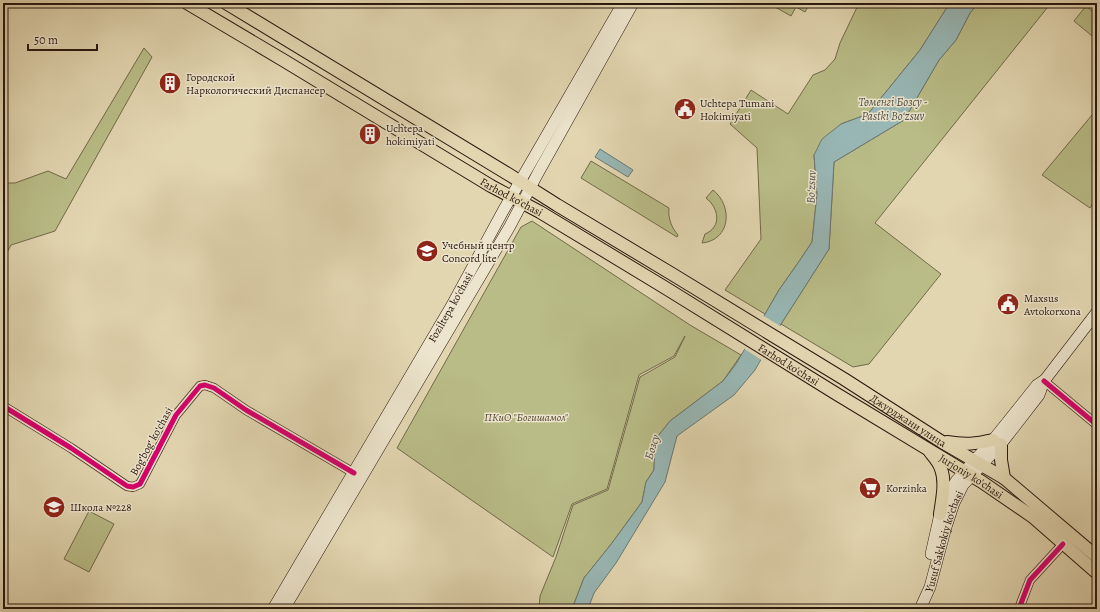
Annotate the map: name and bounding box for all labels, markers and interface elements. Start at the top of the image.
scale bar [28,26,97,52]
text: 50 m [34,32,58,48]
building icon: Городской Наркологический Диспансер [157,70,183,96]
place label: Городской Наркологический Диспансер [186,70,325,98]
water label: Төменгі Бозсу - Pastki Boʻzsuv [859,94,928,124]
public building icon: Uchtepa Tumani Hokimiyati [672,96,698,122]
place label: Uchtepa Tumani Hokimiyati [700,96,774,124]
building icon: Uchtepa hokimiyati [357,121,383,147]
place label: Uchtepa hokimiyati [386,121,435,149]
water label: Boʻzsuv [802,170,820,204]
street label: Farhod ko'chasi [477,174,546,220]
school or university icon: Учебный центр Concord lite [414,238,440,264]
place label: Учебный центр Concord lite [442,238,515,266]
street label: Foziltepa ko'chasi [425,270,476,345]
public building icon: Maxsus Avtokorxona [995,291,1021,317]
place label: Maxsus Avtokorxona [1023,291,1082,319]
street label: Farhod ko'chasi [755,340,822,389]
street label: Джурджани улица [867,391,950,451]
street label: Bogʻbogʻ koʻchasi [126,404,176,478]
park label: ПКиО "Богишамол" [484,410,569,425]
water label: Бозсу [641,432,663,462]
street label: Jurjoniy ko'chasi [936,451,1006,502]
supermarket icon: Korzinka [857,475,883,501]
place label: Korzinka [886,481,928,496]
street label: Yusuf Sakkokiy ko'chasi [921,488,967,596]
school or university icon: Школа №228 [41,494,67,520]
place label: Школа №228 [70,500,132,515]

